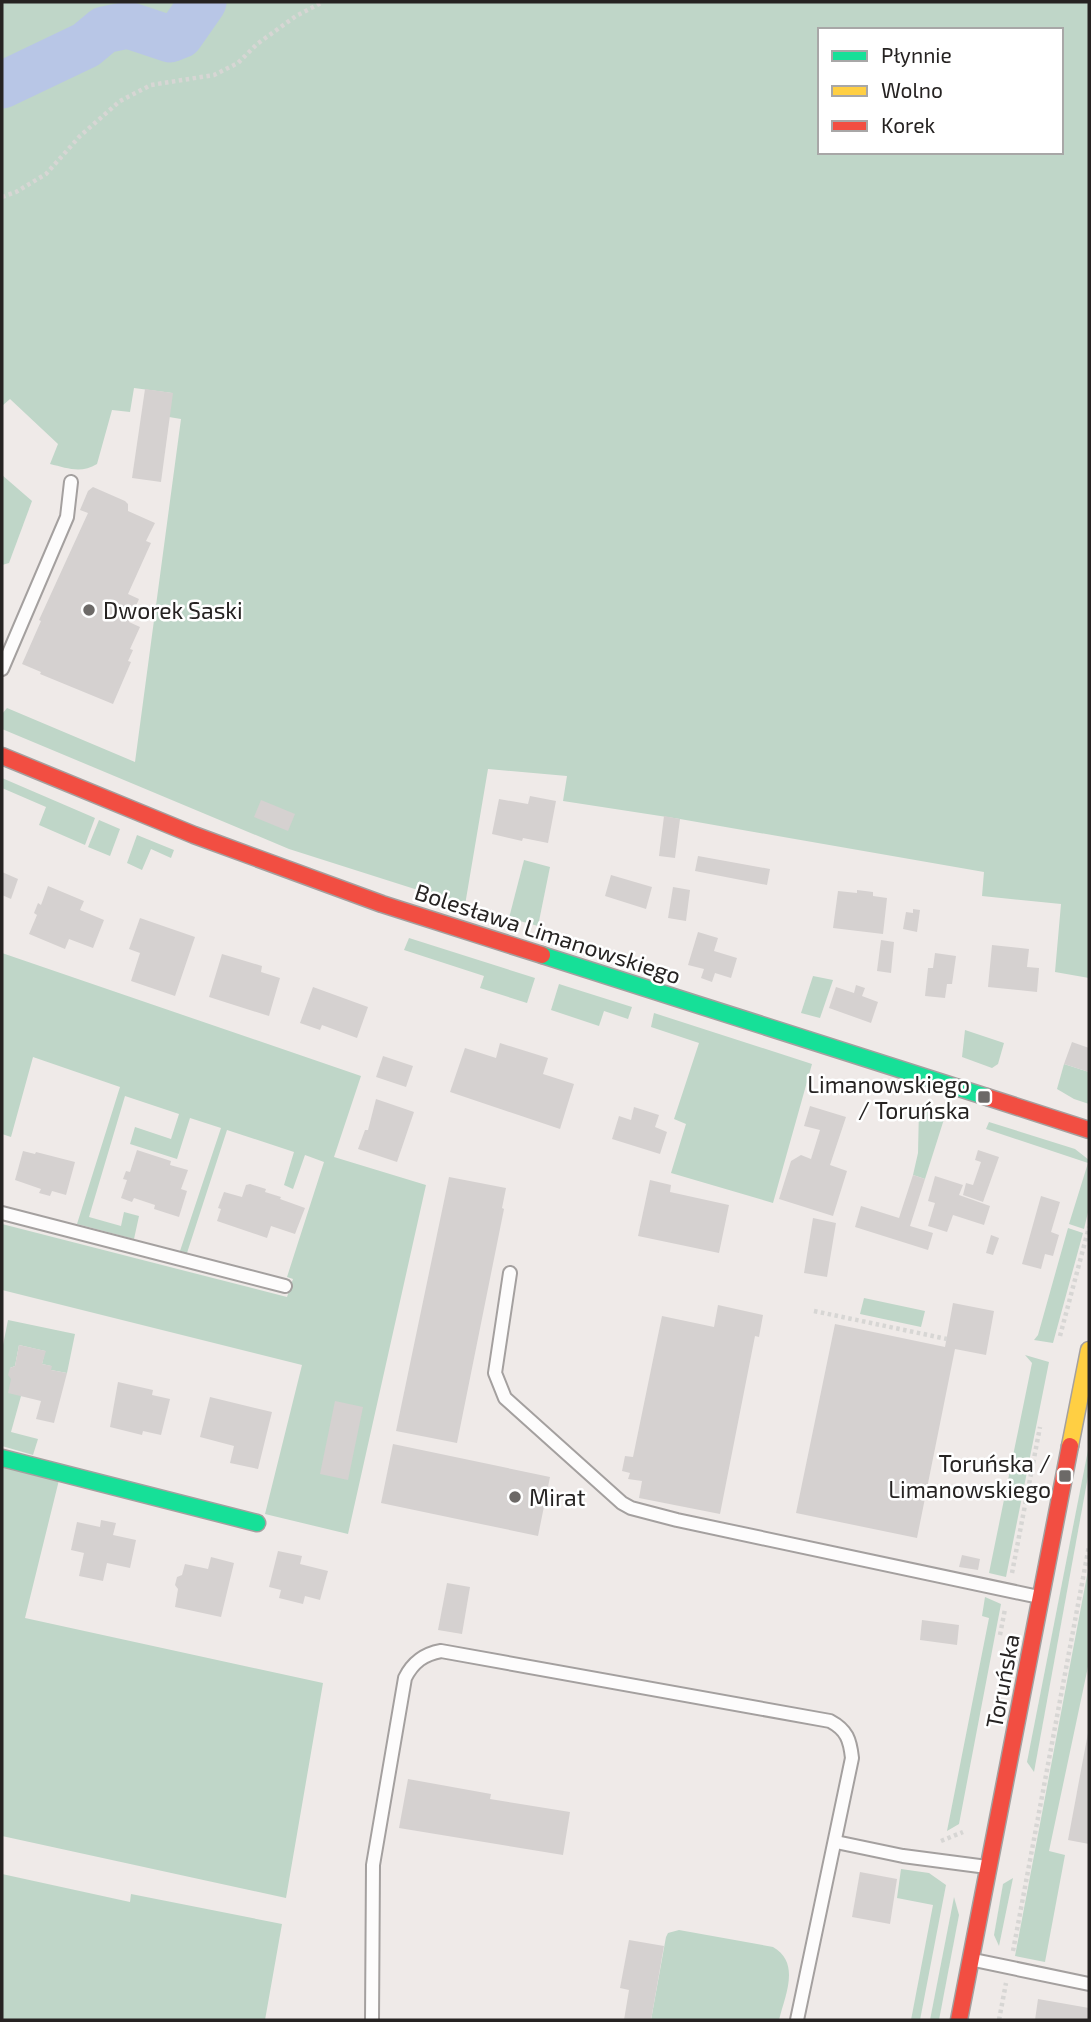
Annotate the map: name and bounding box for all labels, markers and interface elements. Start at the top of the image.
legend [818,28,1063,154]
text: Płynnie [881,42,952,67]
text: Wolno [881,77,943,102]
text: Korek [881,112,935,137]
place label: Dworek Saski [103,596,243,624]
marker: Dworek Saski [81,602,97,618]
street label: Bolesława Limanowskiego [412,877,684,989]
place label: Limanowskiego / Toruńska [807,1070,970,1124]
marker: Limanowskiego / Toruńska [976,1089,992,1105]
place label: Toruńska / Limanowskiego [888,1449,1051,1503]
marker: Toruńska / Limanowskiego [1057,1468,1073,1484]
place label: Mirat [529,1483,586,1511]
marker: Mirat [507,1489,523,1505]
street label: Toruńska [979,1631,1025,1731]

